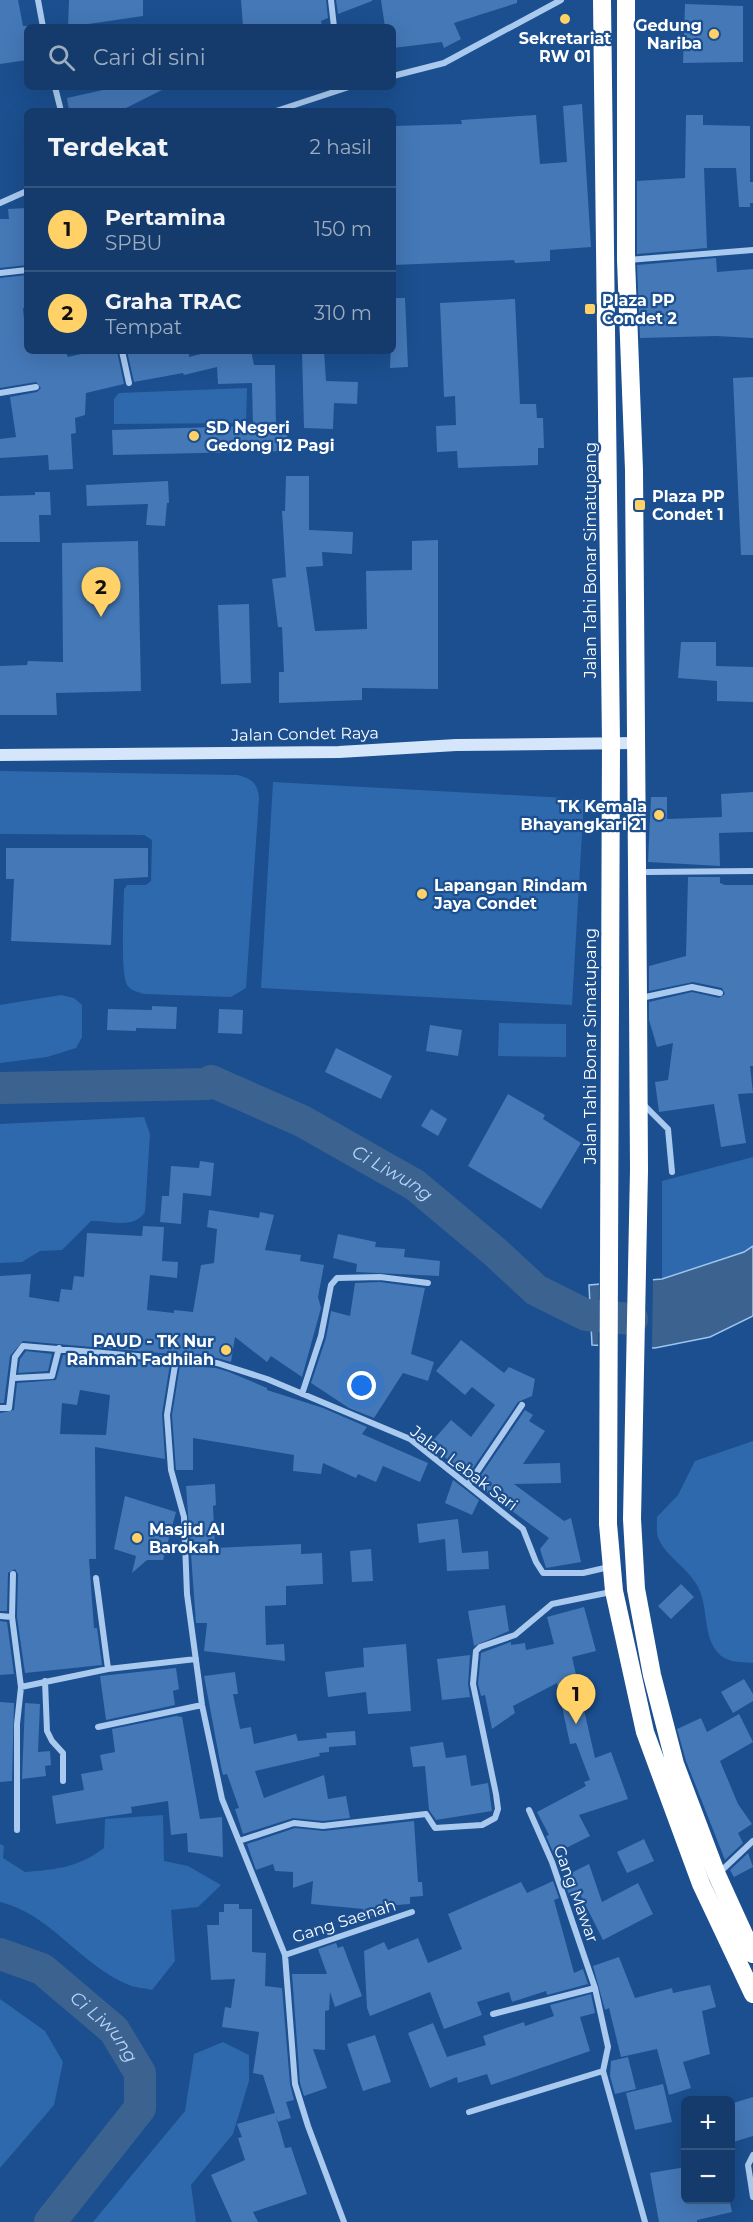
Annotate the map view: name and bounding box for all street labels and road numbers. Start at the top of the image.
street label: Jalan Tahi Bonar Simatupang [581,442,600,679]
street label: Jalan Condet Raya [230,723,379,745]
street label: Jalan Tahi Bonar Simatupang [581,928,600,1165]
street label: Jalan Lebak Sari [406,1421,521,1514]
street label: Gang Mawar [550,1843,602,1945]
street label: Gang Saenah [290,1895,398,1947]

